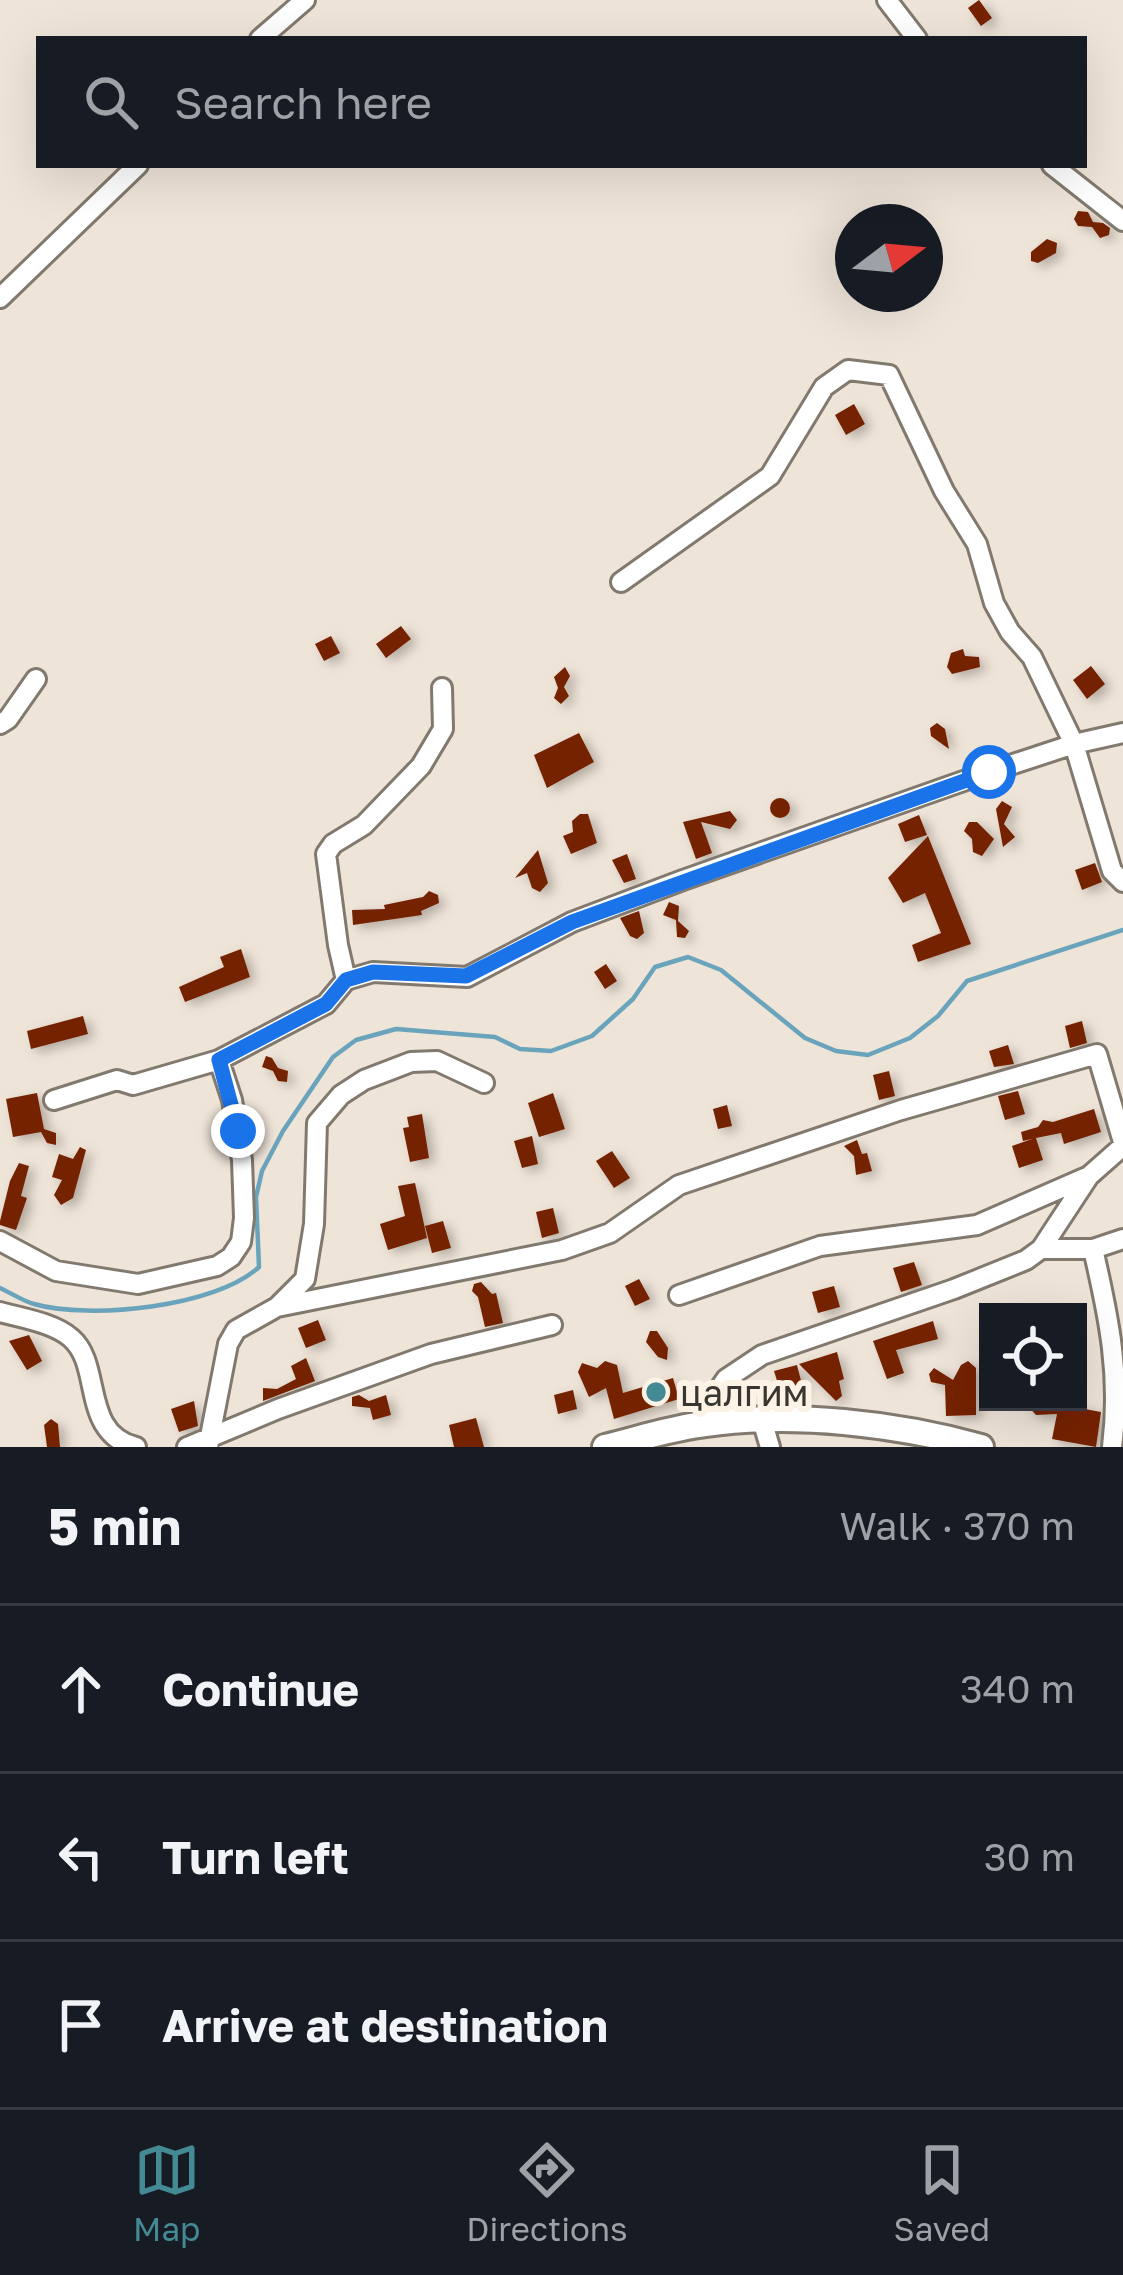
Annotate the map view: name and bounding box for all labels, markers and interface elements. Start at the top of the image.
search box [36,36,1087,168]
icon: search [78,69,144,135]
text: Search here [174,75,432,129]
north arrow [835,204,943,312]
route start [962,745,1016,799]
route end [211,1104,265,1158]
map controls [979,1303,1087,1411]
button: locate [979,1303,1087,1411]
place label: цалгим [680,1371,809,1414]
marker: цалгим [643,1379,669,1405]
text: 5 min [48,1495,181,1556]
text: Walk · 370 m [839,1502,1075,1549]
icon: ahead [48,1656,114,1722]
text: Continue [162,1662,359,1716]
text: 340 m [960,1665,1075,1712]
icon: left [48,1824,114,1890]
text: Turn left [162,1830,349,1884]
text: 30 m [984,1833,1075,1880]
icon: arrive [48,1992,114,2058]
text: Arrive at destination [162,1998,608,2052]
tab: Map [133,2137,200,2248]
tab: Directions [466,2137,628,2248]
tab: Saved [894,2137,990,2248]

